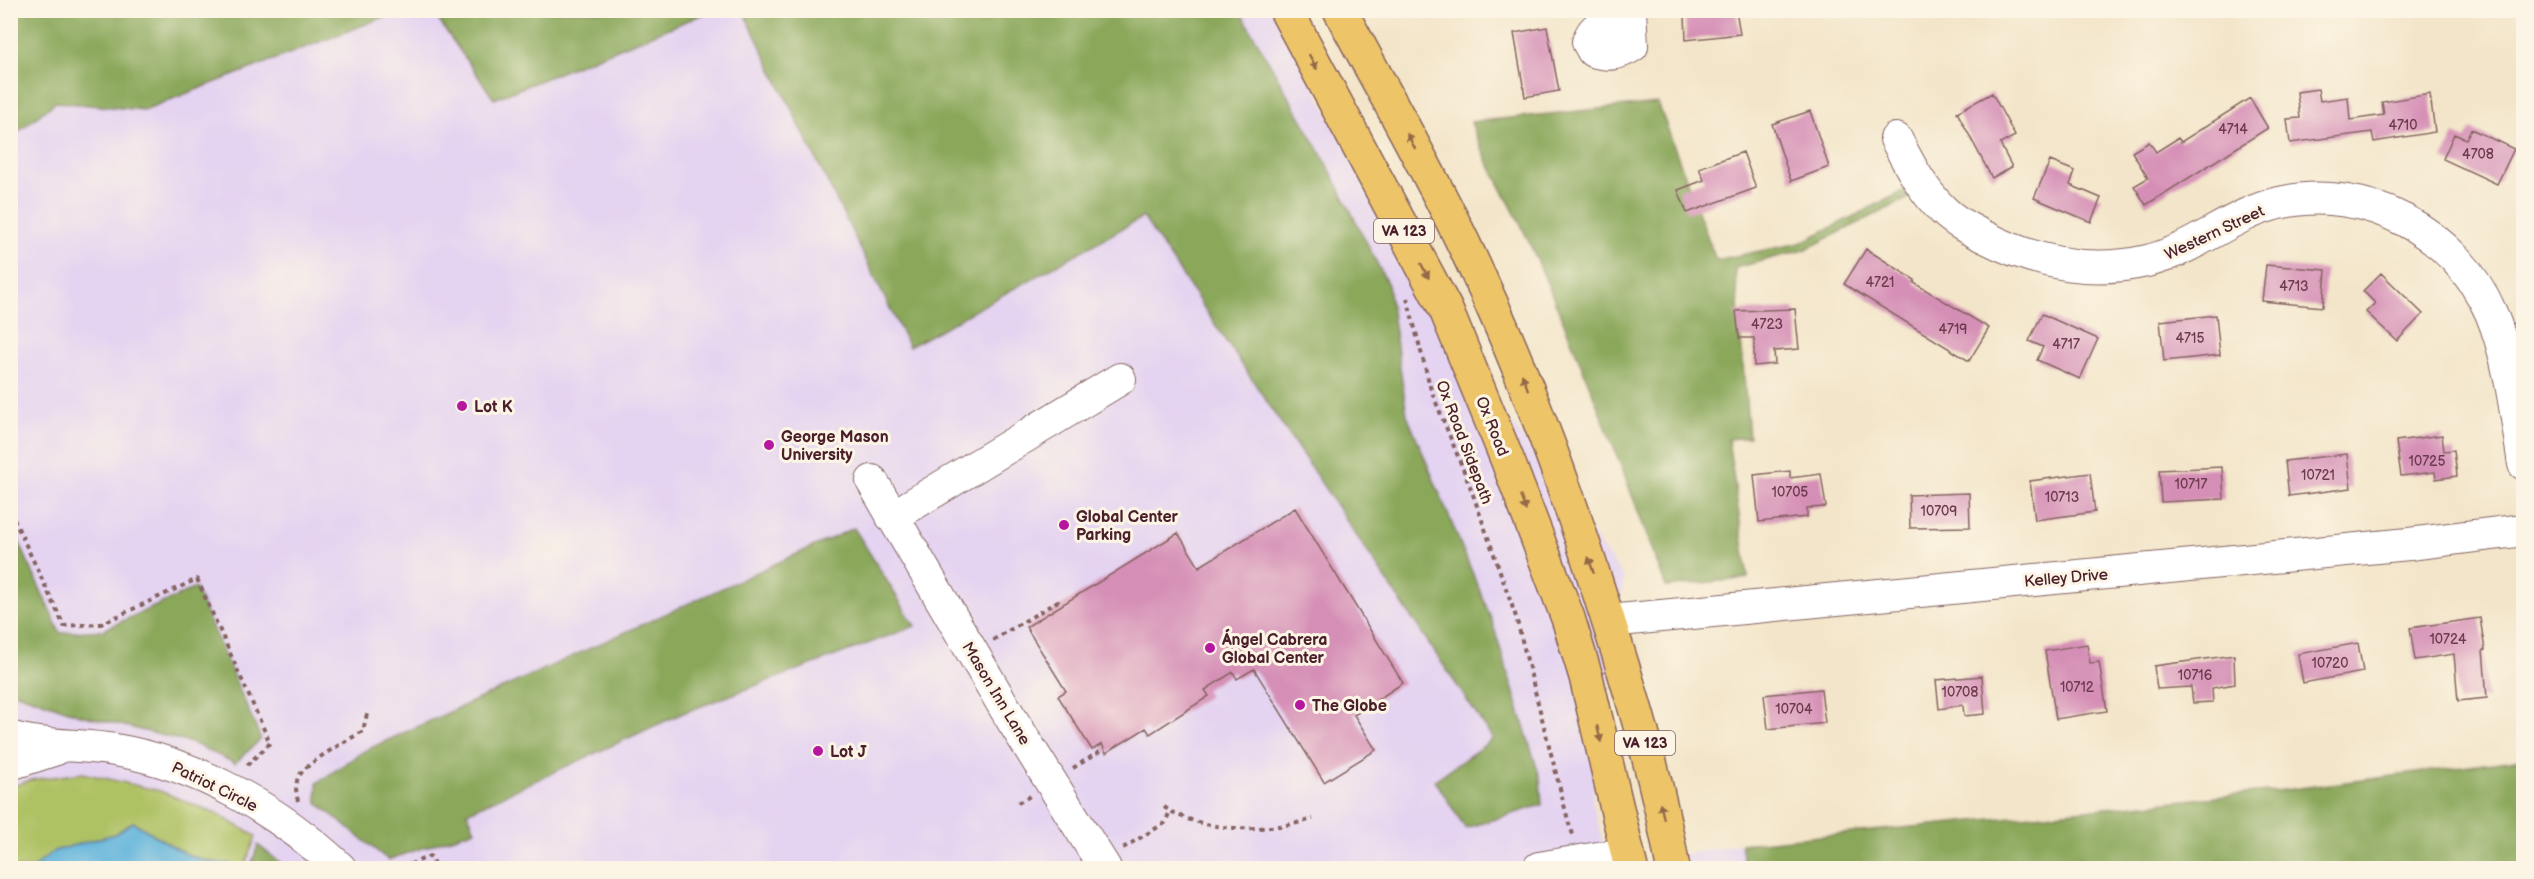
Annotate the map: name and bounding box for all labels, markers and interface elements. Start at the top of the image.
one-way arrow [1308,54,1318,71]
house number: 4710 [2388,117,2418,134]
house number: 4714 [2218,121,2248,138]
one-way arrow [1406,133,1416,150]
house number: 4708 [2462,146,2494,163]
street label: Western Street [2162,202,2268,265]
road number: VA 123 [1374,219,1434,243]
one-way arrow [1420,263,1430,280]
house number: 4721 [1866,274,1894,291]
house number: 4713 [2279,278,2309,295]
house number: 4723 [1751,316,1783,333]
house number: 4719 [1939,321,1967,338]
house number: 4715 [2176,330,2204,347]
house number: 4717 [2052,336,2080,353]
one-way arrow [1520,372,1530,390]
street label: Ox Road Sidepath [1431,378,1496,507]
street label: Ox Road [1471,394,1512,459]
place label: Lot K [474,398,513,417]
marker: Lot K [455,399,469,413]
place label: George Mason University [781,428,889,465]
marker: George Mason University [762,438,776,452]
house number: 10725 [2409,453,2445,470]
house number: 10721 [2301,467,2335,484]
house number: 10717 [2175,476,2208,493]
house number: 10705 [1772,484,1808,501]
house number: 10713 [2045,489,2079,506]
one-way arrow [1518,494,1528,512]
house number: 10709 [1921,503,1957,520]
place label: Global Center Parking [1076,508,1179,545]
marker: Global Center Parking [1057,518,1071,532]
one-way arrow [1586,556,1595,574]
street label: Kelley Drive [2023,565,2109,592]
place label: Ángel Cabrera Global Center [1221,628,1327,668]
house number: 10724 [2429,631,2467,648]
street label: Mason Inn Lane [957,639,1034,749]
marker: Ángel Cabrera Global Center [1203,641,1217,655]
house number: 10720 [2311,655,2349,672]
house number: 10716 [2178,667,2213,684]
house number: 10712 [2060,679,2095,696]
house number: 10708 [1942,684,1978,701]
place label: The Globe [1312,697,1387,716]
marker: The Globe [1293,698,1307,712]
house number: 10704 [1775,701,1813,718]
one-way arrow [1595,725,1605,743]
road number: VA 123 [1615,731,1675,755]
place label: Lot J [830,743,867,762]
marker: Lot J [811,744,825,758]
street label: Patriot Circle [168,758,261,817]
one-way arrow [1657,802,1667,820]

